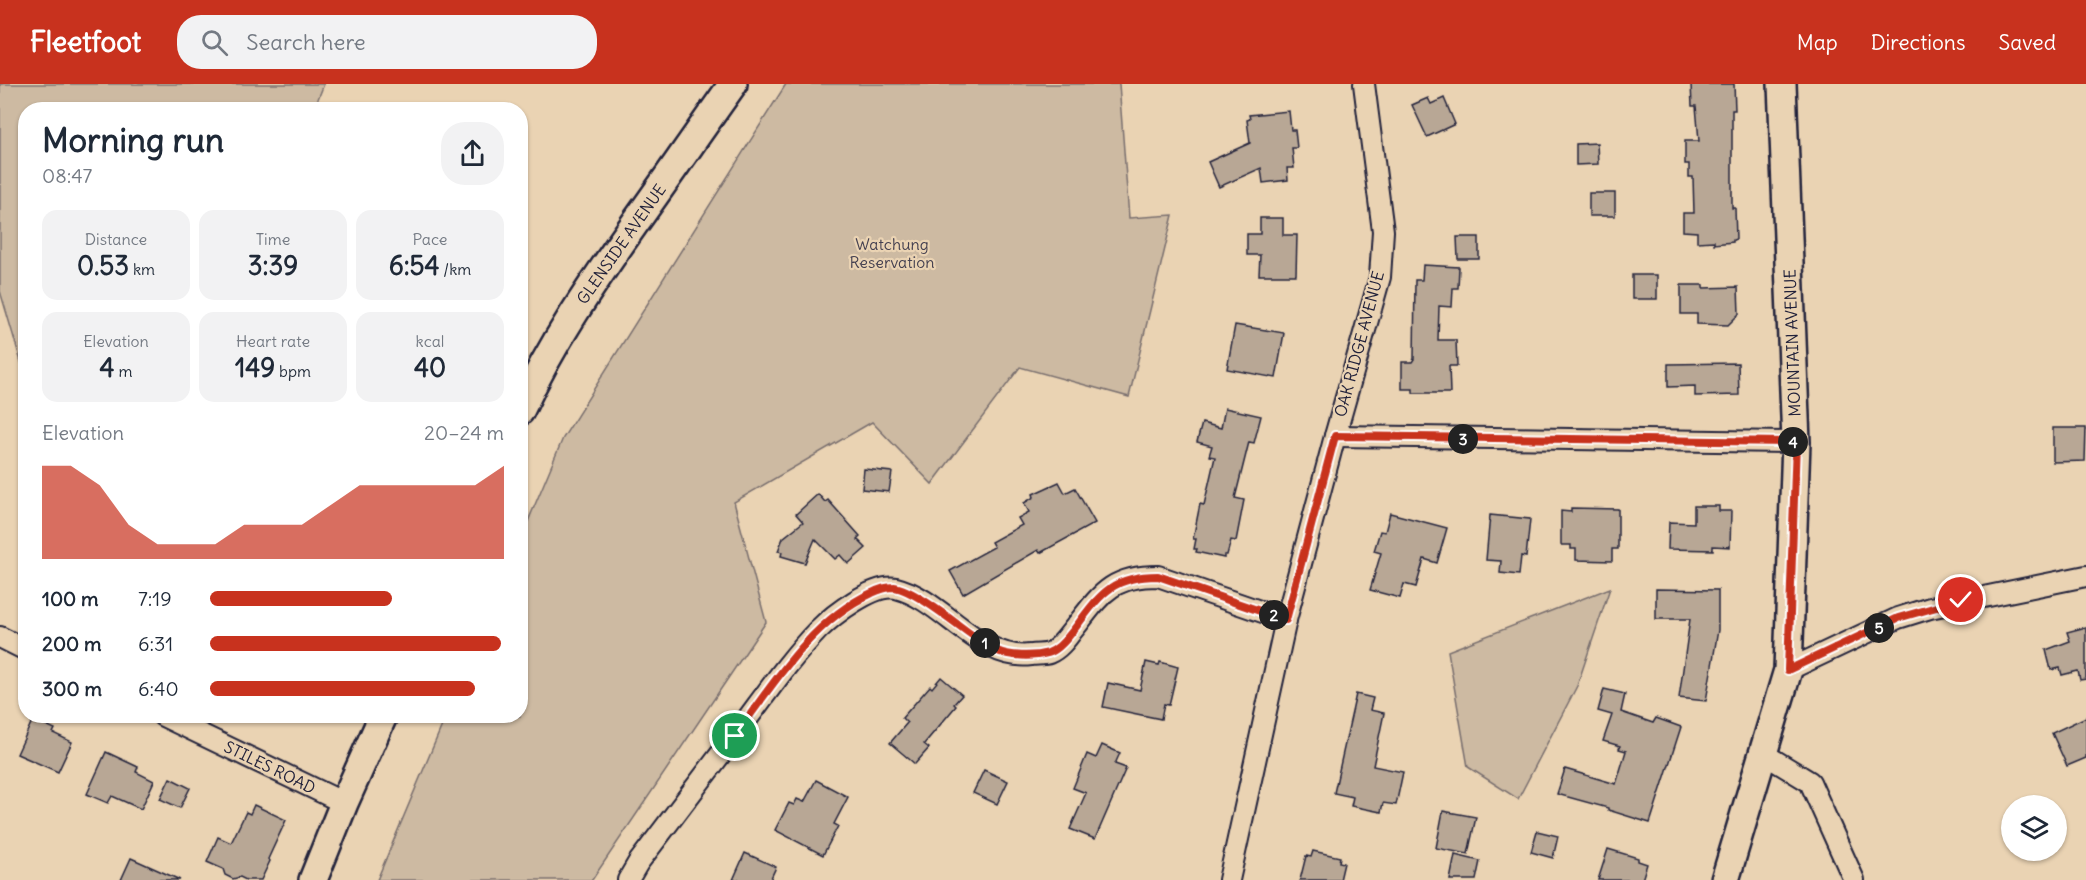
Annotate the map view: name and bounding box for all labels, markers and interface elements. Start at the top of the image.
search box [177,15,597,69]
text: Fleetfoot [30,24,141,60]
icon: search [198,26,231,59]
text: Search here [246,28,366,56]
text: Map [1797,29,1838,56]
text: Directions [1871,29,1965,56]
text: Saved [1998,29,2056,56]
text: Morning run [42,119,224,161]
button: share [441,122,504,185]
text: 08:47 [42,163,92,188]
street label: GLENSIDE AVENUE [572,180,670,308]
text: Distance [85,229,147,249]
text: Time [256,229,290,249]
text: Pace [413,229,447,249]
park label: Watchung Reservation [850,234,934,272]
text: 0.53 [77,249,129,282]
text: 3:39 [248,249,298,282]
text: 6:54 [389,249,440,282]
text: km [129,259,155,279]
text: /km [440,259,471,279]
street label: OAK RIDGE AVENUE [1330,269,1388,419]
street label: MOUNTAIN AVENUE [1779,269,1805,417]
text: Elevation [83,331,149,351]
text: Heart rate [236,331,310,351]
text: kcal [416,331,444,351]
text: 4 [100,351,115,384]
text: 149 [235,351,275,384]
text: 40 [414,351,446,384]
text: m [115,361,132,381]
text: bpm [275,361,311,381]
text: Elevation [42,420,124,445]
text: 20–24 m [424,420,504,445]
pin: 3 [1448,424,1478,454]
pin: 4 [1778,427,1808,457]
text: 3 [1458,429,1468,449]
text: 4 [1788,432,1798,452]
pin [1935,574,1986,625]
icon: check [1944,583,1977,616]
text: 100 m [42,586,99,611]
text: 7:19 [138,586,172,611]
pin: 2 [1259,600,1289,630]
text: 2 [1270,605,1278,625]
pin: 5 [1864,613,1894,643]
text: 5 [1874,618,1884,638]
pin: 1 [970,628,1000,658]
text: 200 m [42,631,102,656]
text: 6:31 [138,631,173,656]
text: 1 [982,633,988,653]
text: 300 m [42,676,102,701]
text: 6:40 [138,676,179,701]
pin [709,710,760,761]
icon: arrive [718,719,751,752]
street label: STILES ROAD [221,736,319,798]
map controls [2001,795,2067,861]
button: layers [2001,795,2067,861]

